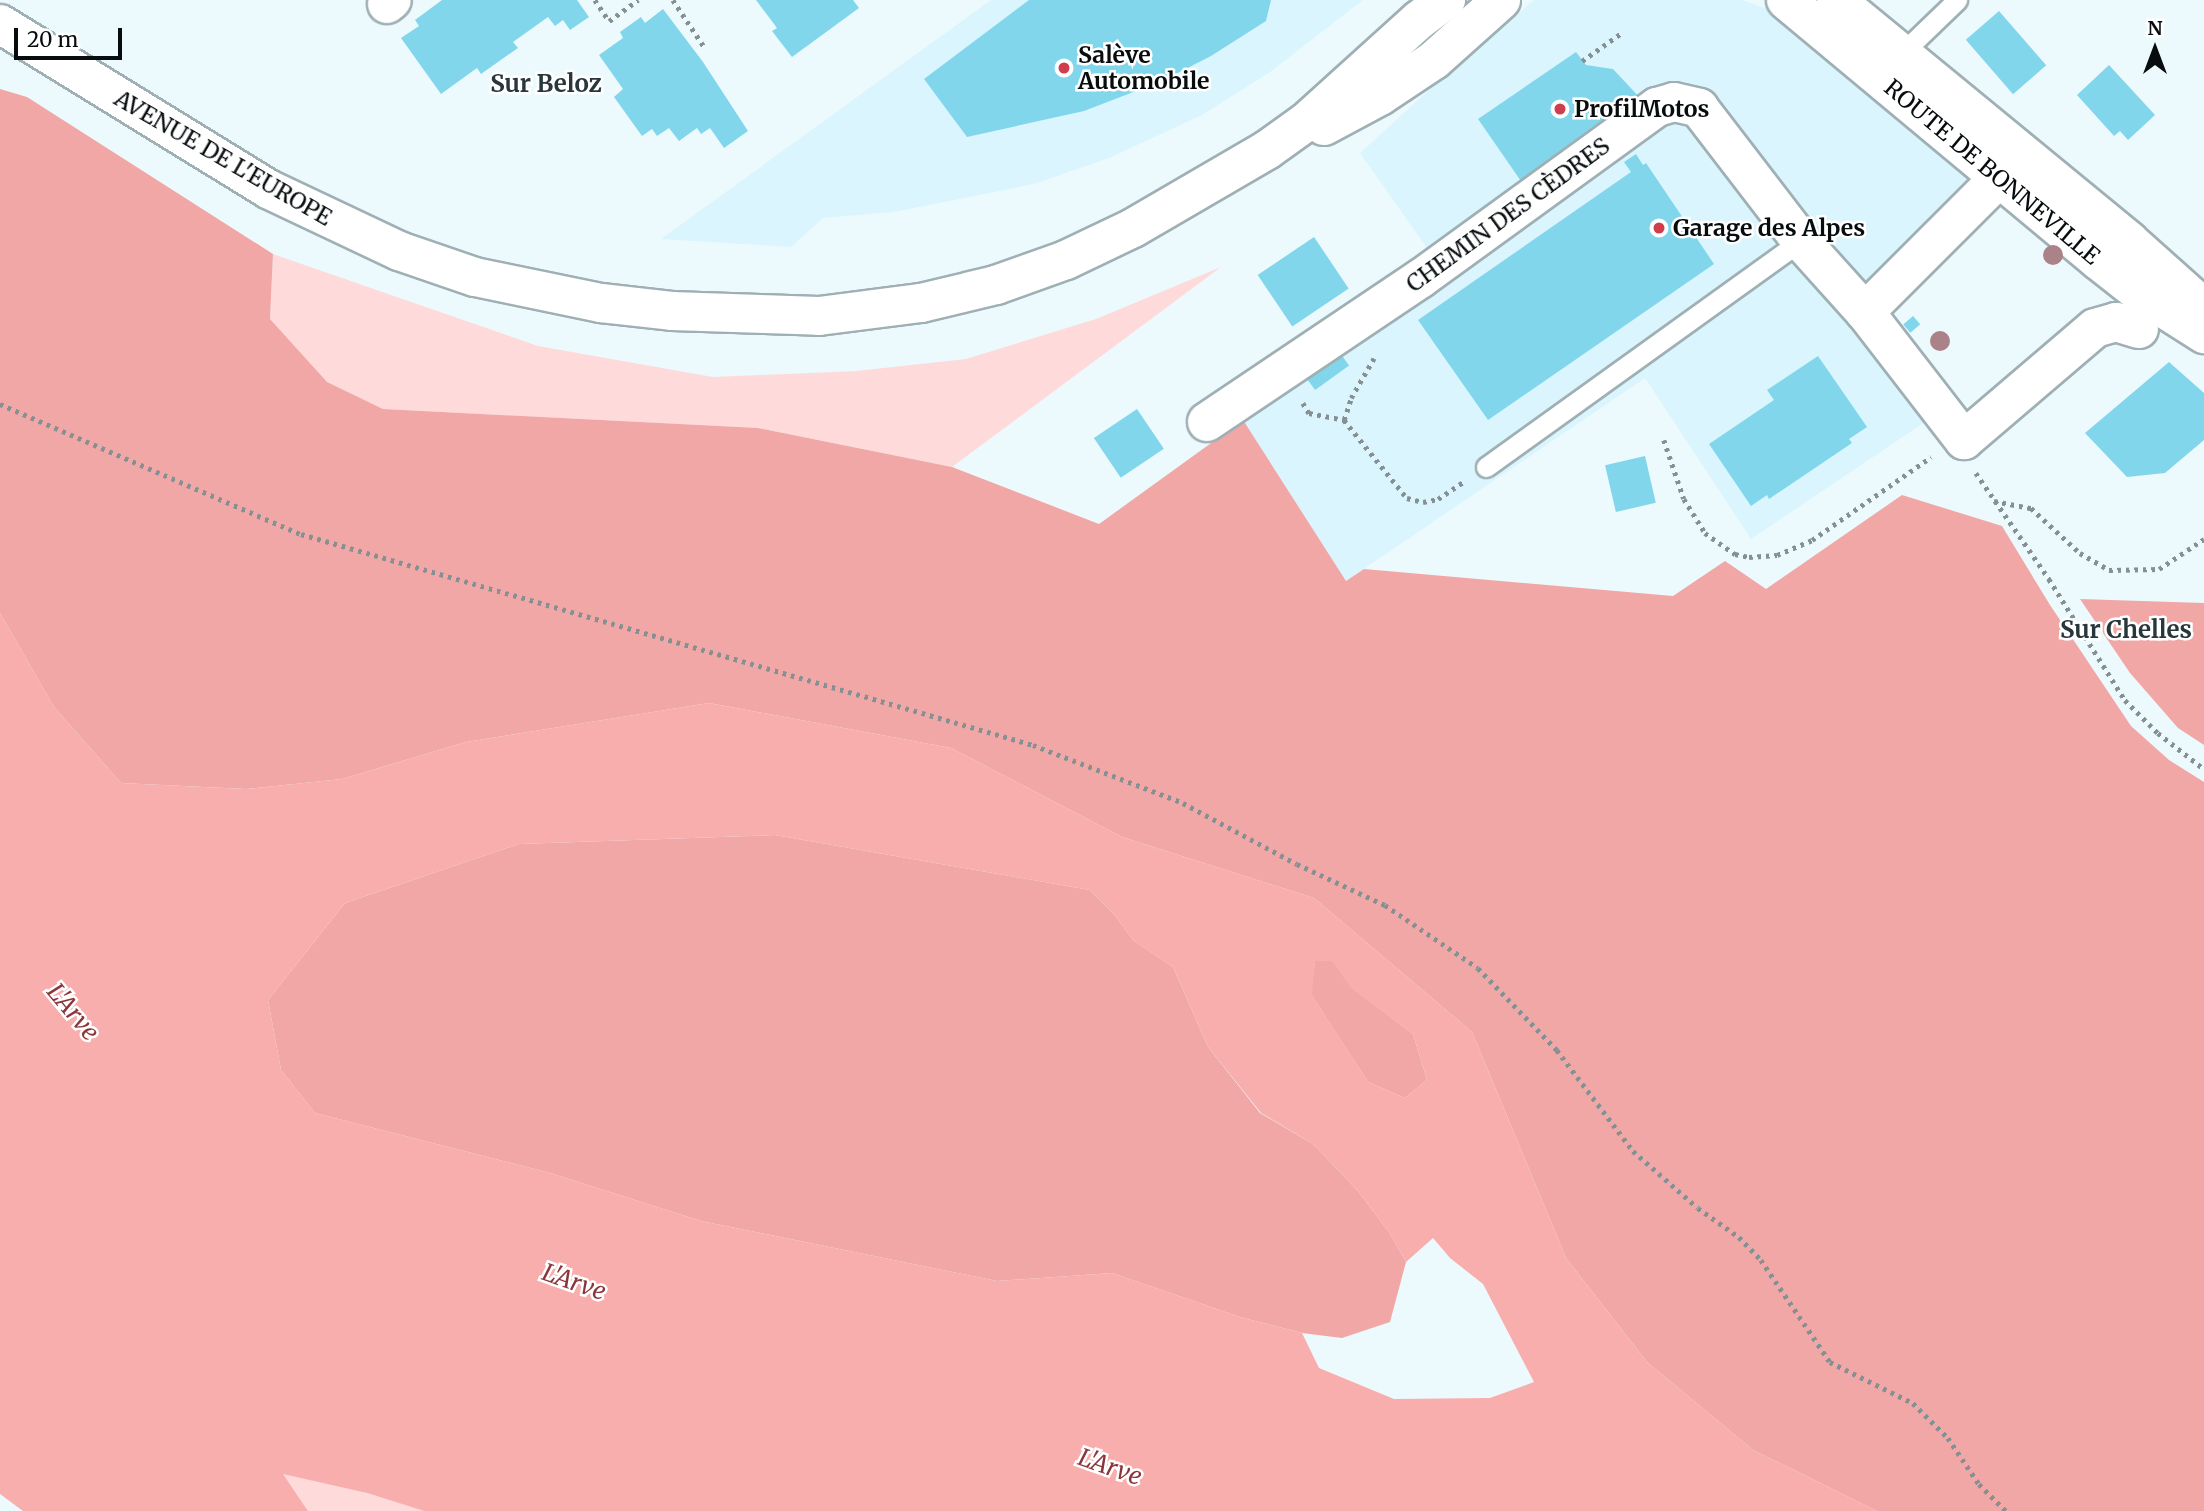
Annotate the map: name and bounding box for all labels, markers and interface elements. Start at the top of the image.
scale bar [18,14,126,58]
north arrow [2120,14,2190,84]
text: N [2147,16,2163,40]
text: 20 m [27,26,78,53]
place label: Salève Automobile [1078,41,1210,95]
marker: Salève Automobile [1056,60,1072,76]
district label: Sur Beloz [490,70,602,98]
street label: ROUTE DE BONNEVILLE [1879,74,2105,270]
street label: AVENUE DE L'EUROPE [109,84,337,232]
place label: ProfilMotos [1574,95,1709,123]
marker: ProfilMotos [1552,101,1568,117]
street label: CHEMIN DES CÈDRES [1401,132,1615,298]
place label: Garage des Alpes [1673,214,1865,242]
marker: Garage des Alpes [1651,220,1667,236]
district label: Sur Chelles [2060,616,2192,644]
water label: L'Arve [41,978,105,1046]
water label: L'Arve [538,1258,610,1306]
water label: L'Arve [1074,1443,1146,1491]

